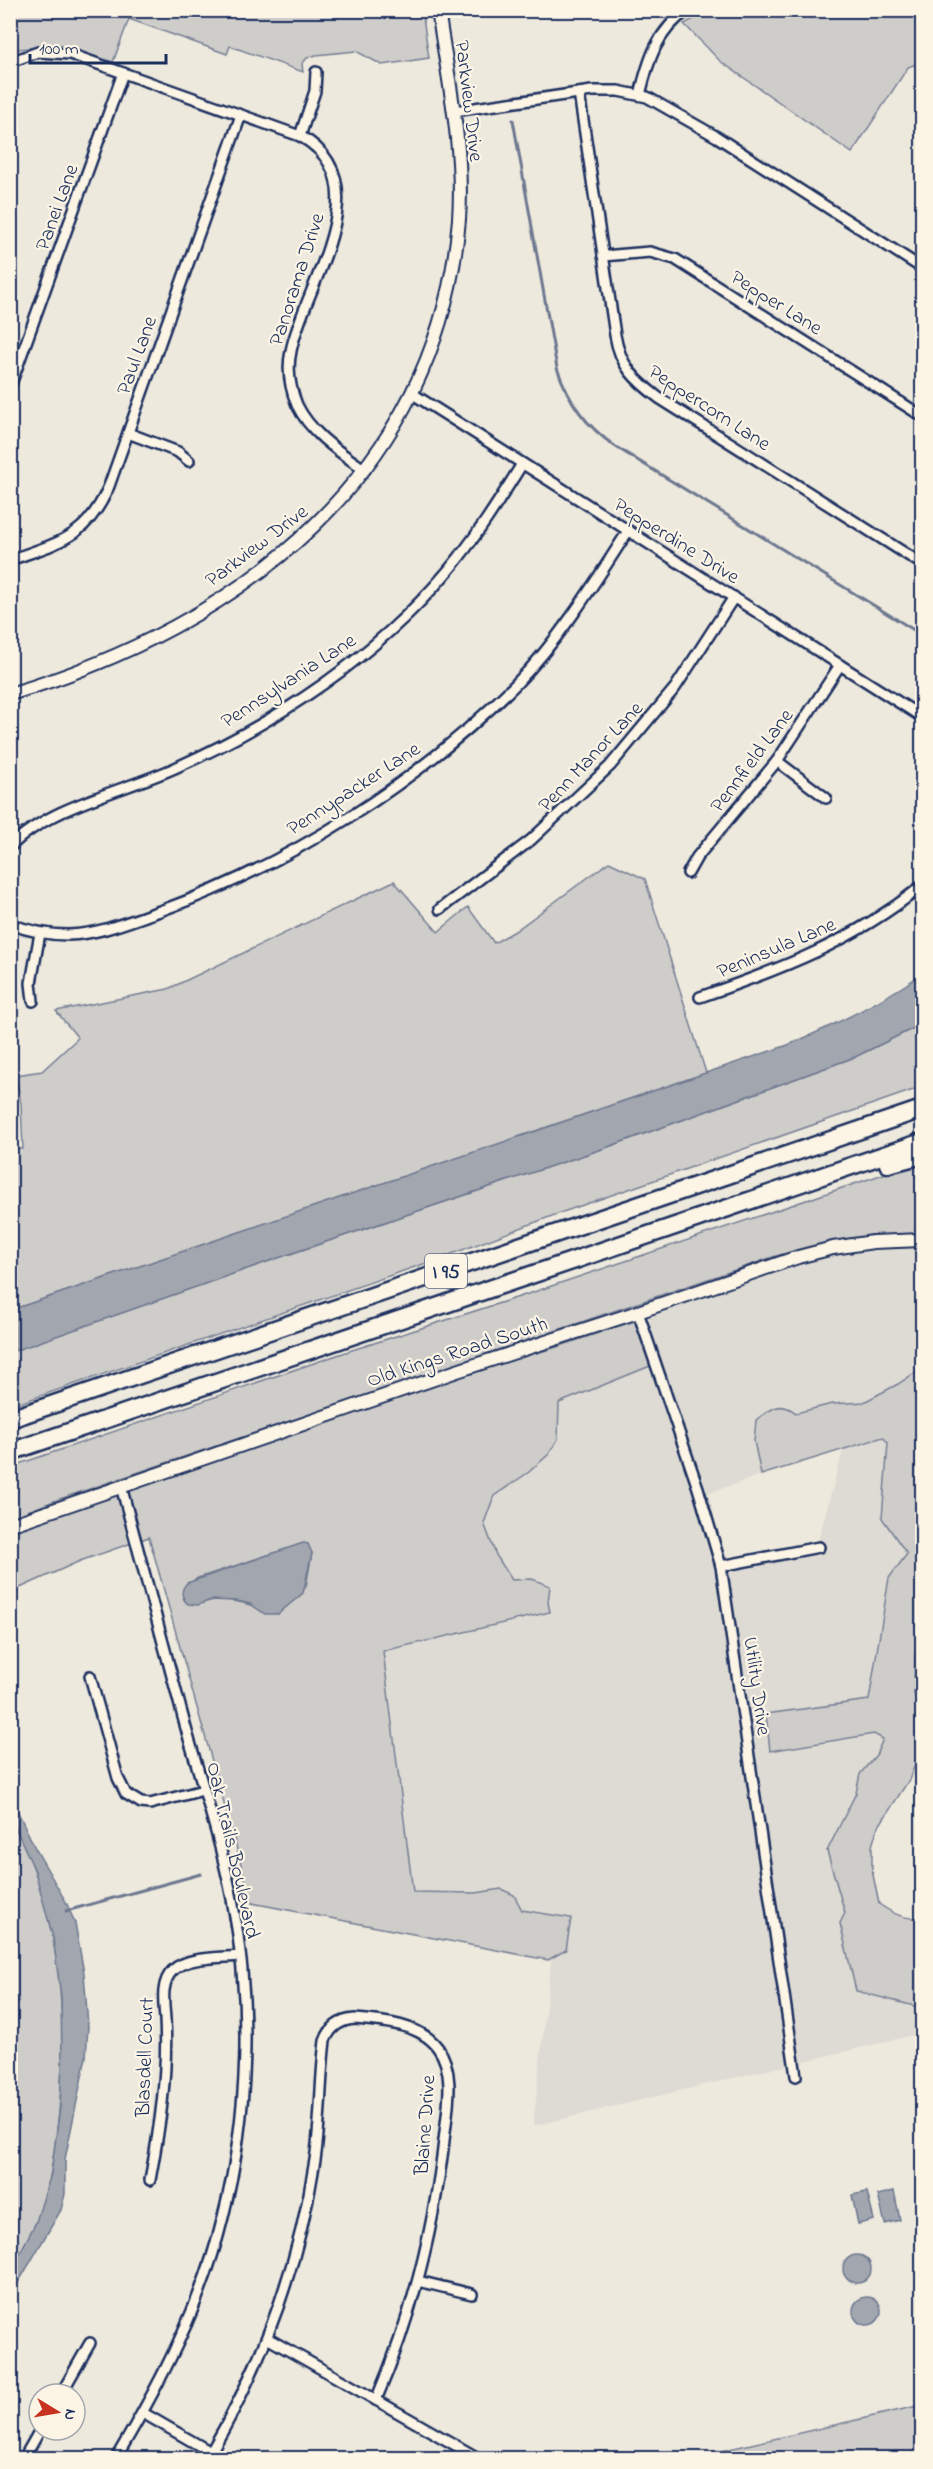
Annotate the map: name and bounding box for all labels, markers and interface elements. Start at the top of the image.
scale bar [30,27,166,65]
text: 100 m [39,37,79,63]
street label: Parkview Drive [446,39,490,164]
street label: Panei Lane [28,160,88,255]
street label: Panorama Drive [262,209,334,350]
street label: Pepper Lane [724,264,828,344]
street label: Paul Lane [110,312,166,399]
street label: Peppercorn Lane [642,358,776,460]
street label: Pepperdine Drive [607,491,745,593]
street label: Parkview Drive [199,498,315,595]
street label: Pennsylvania Lane [216,626,364,738]
street label: Penn Manor Lane [532,695,651,820]
street label: Pennfield Lane [703,702,802,820]
street label: Pennypacker Lane [281,735,428,846]
street label: Peninsula Lane [713,910,841,987]
road number: I 95 [425,1254,467,1288]
street label: Old Kings Road South [363,1310,552,1398]
street label: Utility Drive [732,1635,778,1738]
street label: Oak Trails Boulevard [197,1759,267,1942]
street label: Blasdell Court [129,1997,163,2119]
street label: Blaine Drive [407,2073,445,2177]
north arrow [27,2382,87,2442]
text: N [57,2407,83,2422]

